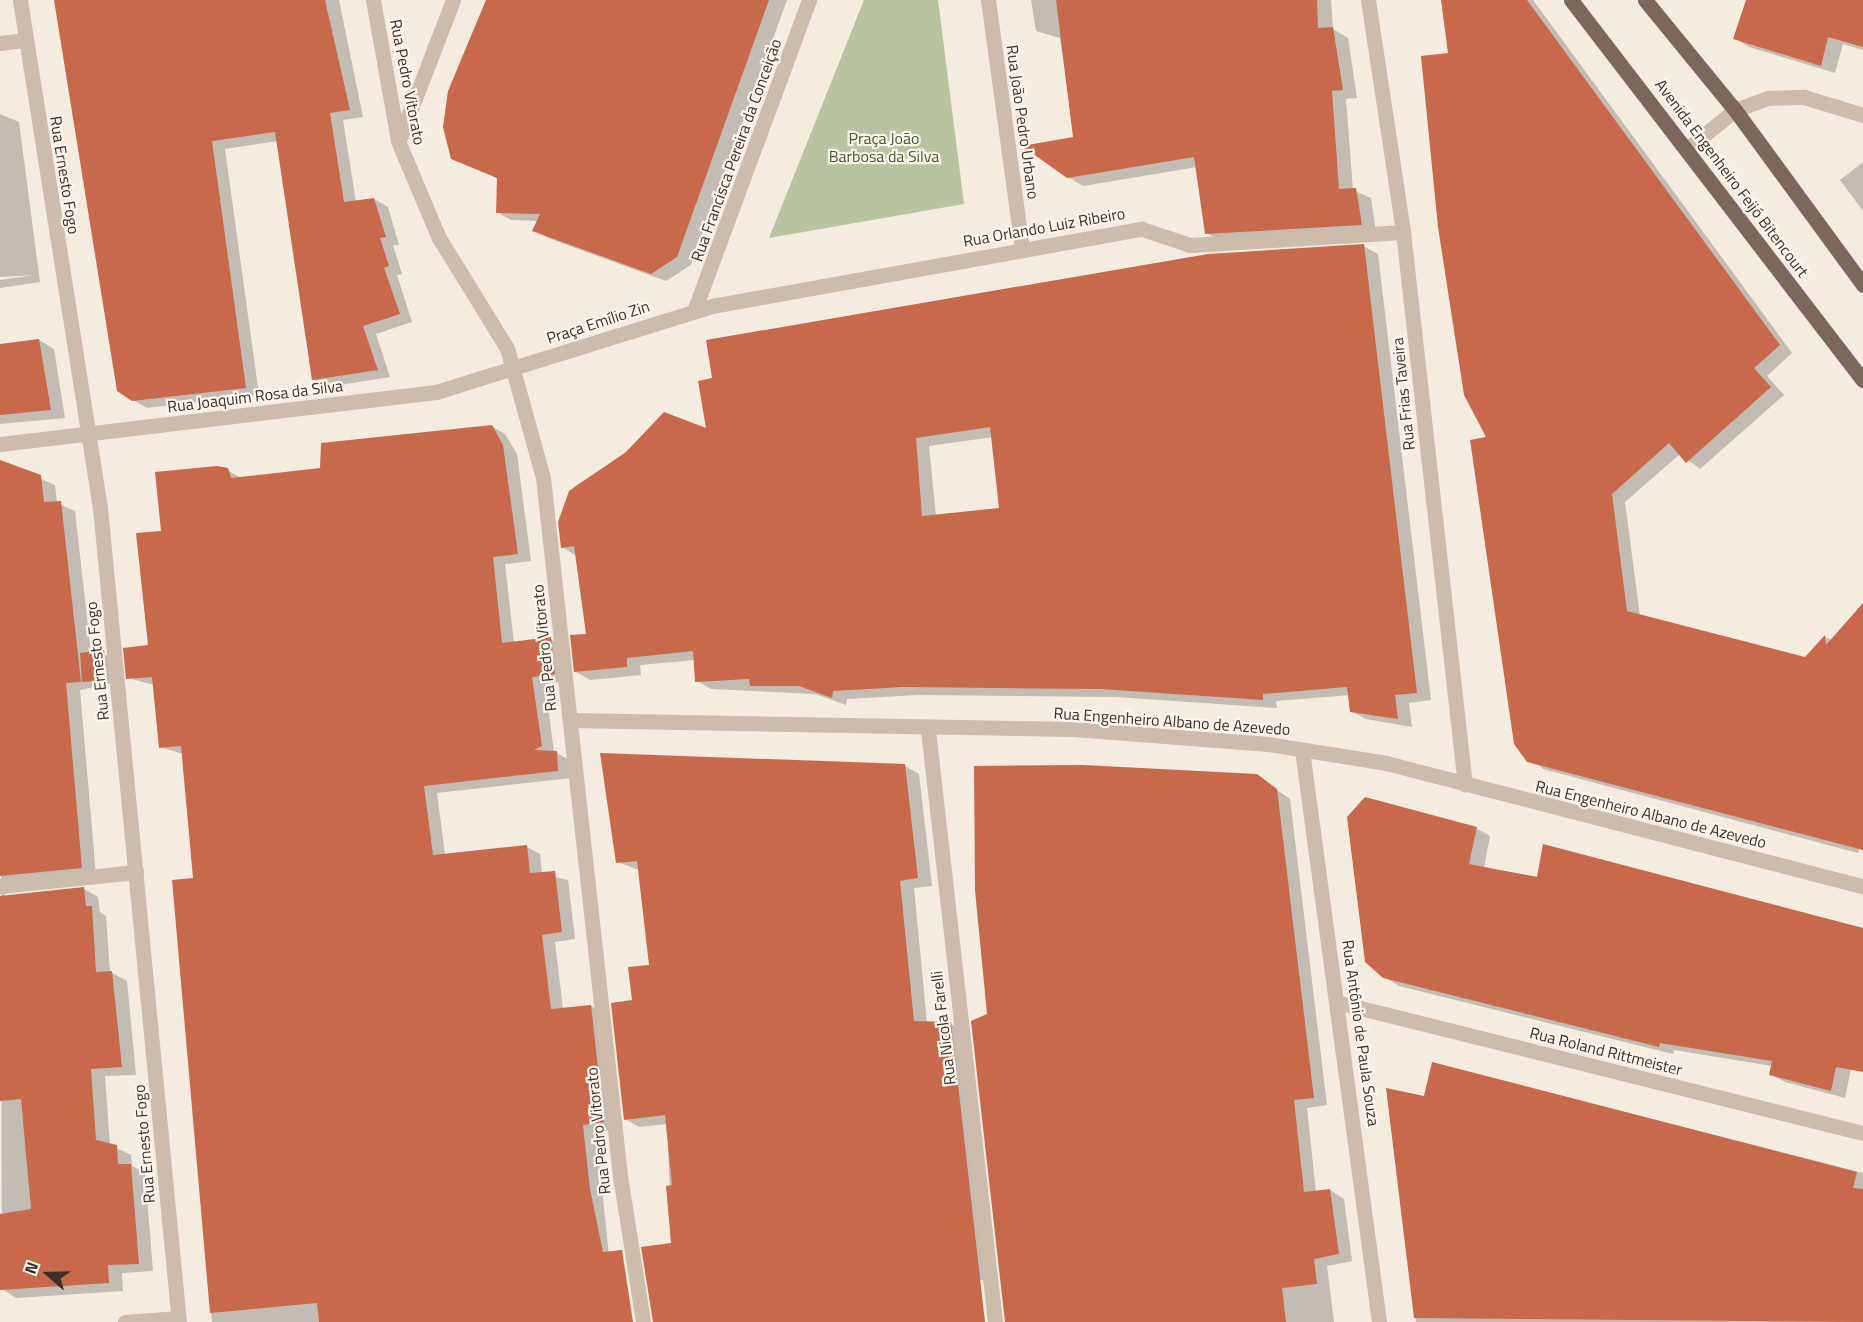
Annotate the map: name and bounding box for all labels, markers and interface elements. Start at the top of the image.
street label: Rua Pedro Vitorato [386,18,430,146]
street label: Rua Francisca Pereira da Conceição [687,36,785,264]
street label: Rua João Pedro Urbano [1003,44,1043,200]
street label: Avenida Engenheiro Feijó Bitencourt [1651,75,1813,281]
street label: Rua Ernesto Fogo [46,115,84,235]
park label: Praça João Barbosa da Silva [829,128,939,166]
street label: Rua Orlando Luiz Ribeiro [961,203,1127,251]
street label: Praça Emílio Zin [544,296,652,348]
street label: Rua Frias Taveira [1388,337,1418,451]
street label: Rua Joaquim Rosa da Silva [166,376,344,416]
street label: Rua Pedro Vitorato [528,584,560,712]
street label: Rua Ernesto Fogo [81,601,113,721]
street label: Rua Engenheiro Albano de Azevedo [1053,703,1291,739]
street label: Rua Engenheiro Albano de Azevedo [1534,776,1768,852]
street label: Rua Antônio de Paula Souza [1338,938,1384,1128]
street label: Rua Nicola Farelli [926,970,960,1086]
street label: Rua Roland Rittmeister [1528,1023,1684,1079]
street label: Rua Pedro Vitorato [582,1067,614,1195]
street label: Rua Ernesto Fogo [129,1084,159,1204]
north arrow [18,1244,78,1304]
text: N [18,1259,44,1277]

